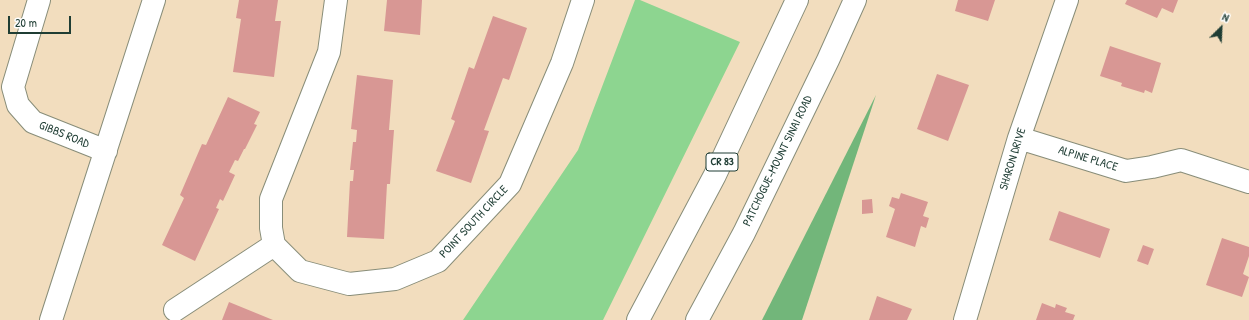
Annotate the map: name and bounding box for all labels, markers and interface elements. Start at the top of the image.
scale bar [10,8,73,34]
north arrow [1201,8,1241,48]
text: N [1220,9,1231,25]
text: 20 m [15,14,37,31]
street label: PATCHOGUE-MOUNT SINAI ROAD [740,93,816,229]
street label: GIBBS ROAD [37,118,91,152]
street label: SHARON DRIVE [997,126,1029,192]
street label: ALPINE PLACE [1057,143,1119,175]
road number: CR 83 [706,153,738,171]
street label: POINT SOUTH CIRCLE [437,183,511,261]

